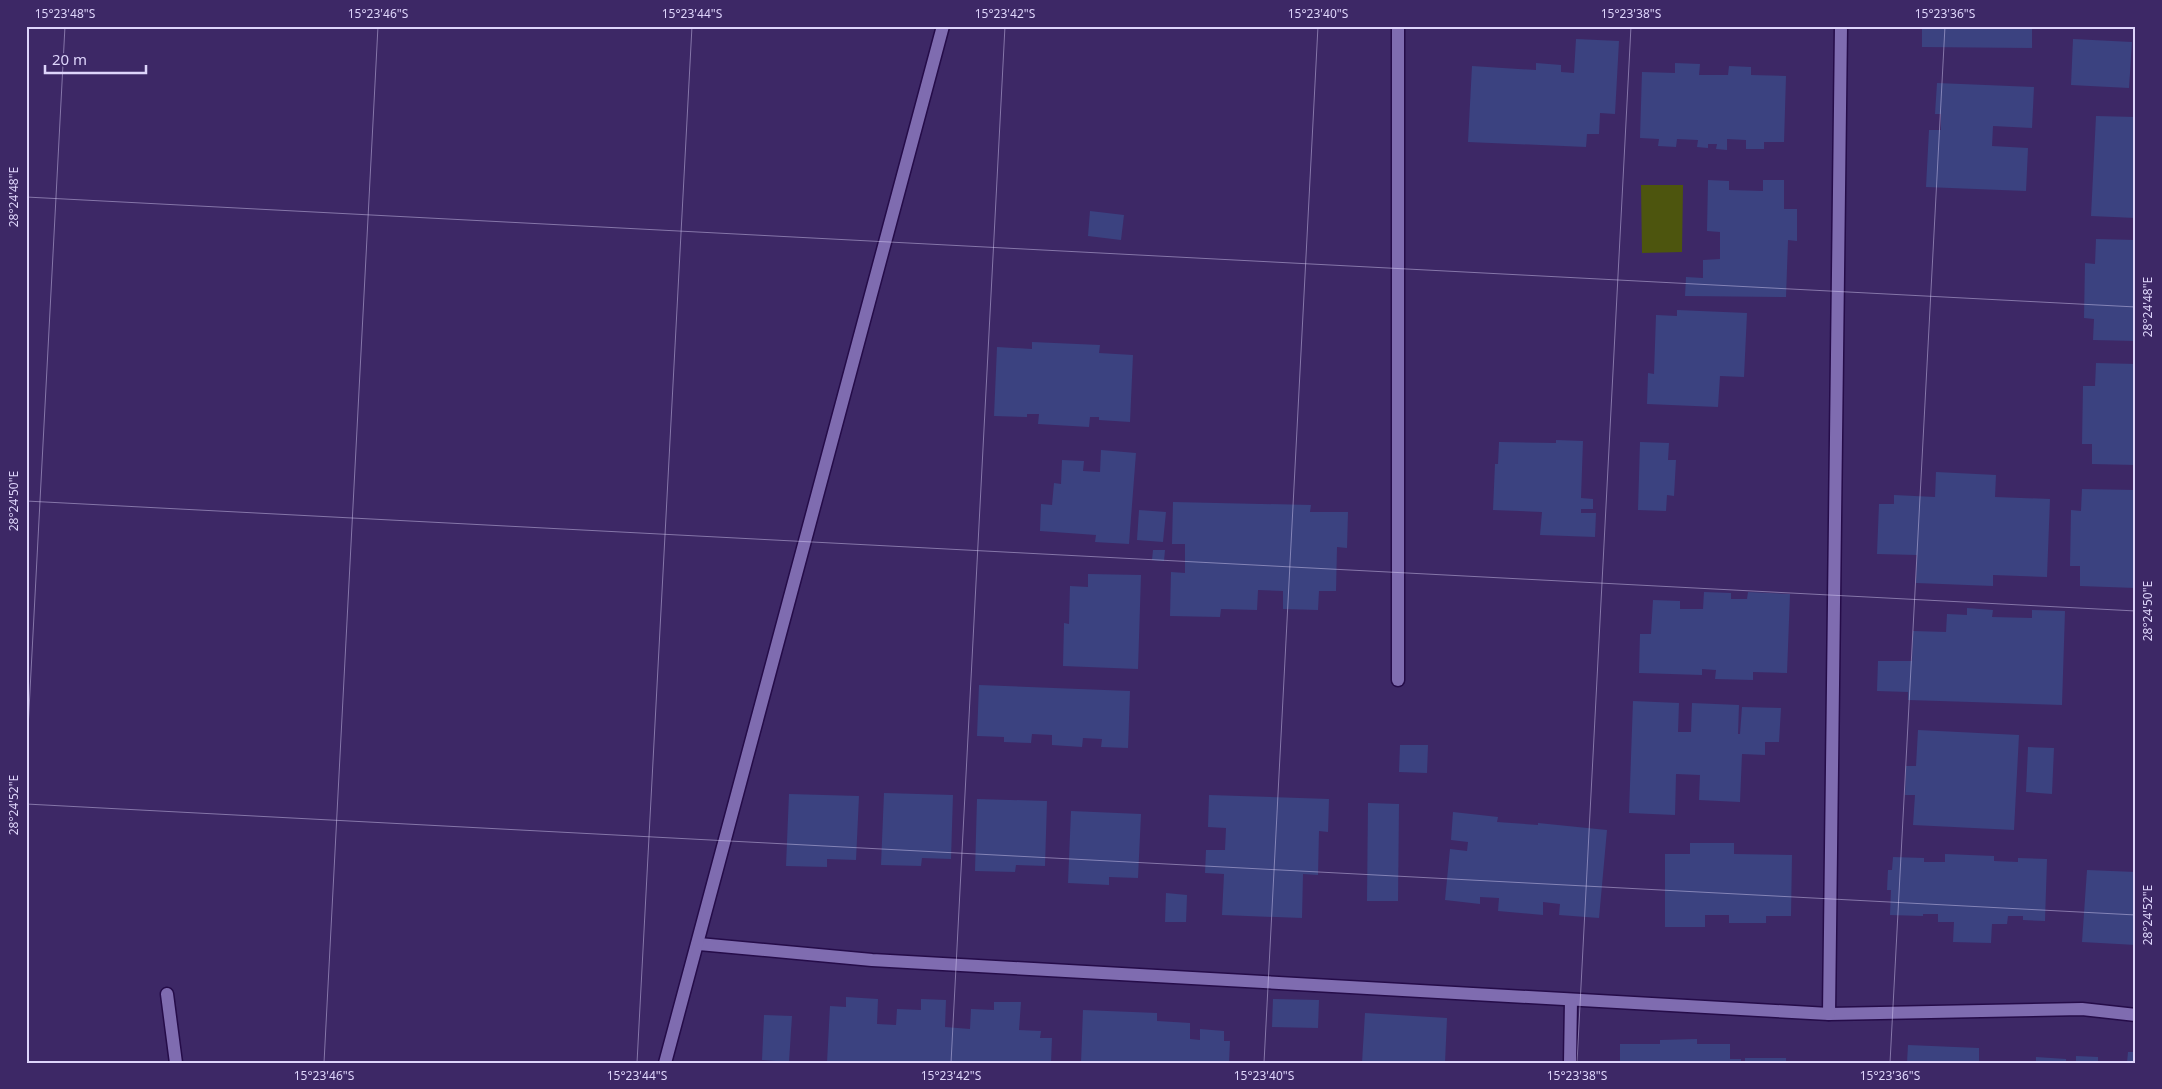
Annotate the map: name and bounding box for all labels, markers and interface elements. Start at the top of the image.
text: 15°23'48"S [35,5,96,22]
text: 15°23'46"S [348,5,409,22]
text: 15°23'44"S [662,5,723,22]
text: 15°23'42"S [975,5,1036,22]
text: 15°23'40"S [1288,5,1349,22]
text: 15°23'38"S [1601,5,1662,22]
text: 15°23'36"S [1915,5,1976,22]
scale bar [45,42,146,74]
text: 20 m [52,49,87,69]
text: 28°24'48"E [5,167,22,227]
text: 28°24'48"E [2139,277,2156,337]
text: 28°24'50"E [5,471,22,531]
text: 28°24'50"E [2139,581,2156,641]
text: 28°24'52"E [5,775,22,835]
text: 28°24'52"E [2139,885,2156,945]
text: 15°23'46"S [294,1067,355,1084]
text: 15°23'44"S [607,1067,668,1084]
text: 15°23'42"S [921,1067,982,1084]
text: 15°23'40"S [1234,1067,1295,1084]
text: 15°23'38"S [1547,1067,1608,1084]
text: 15°23'36"S [1860,1067,1921,1084]

